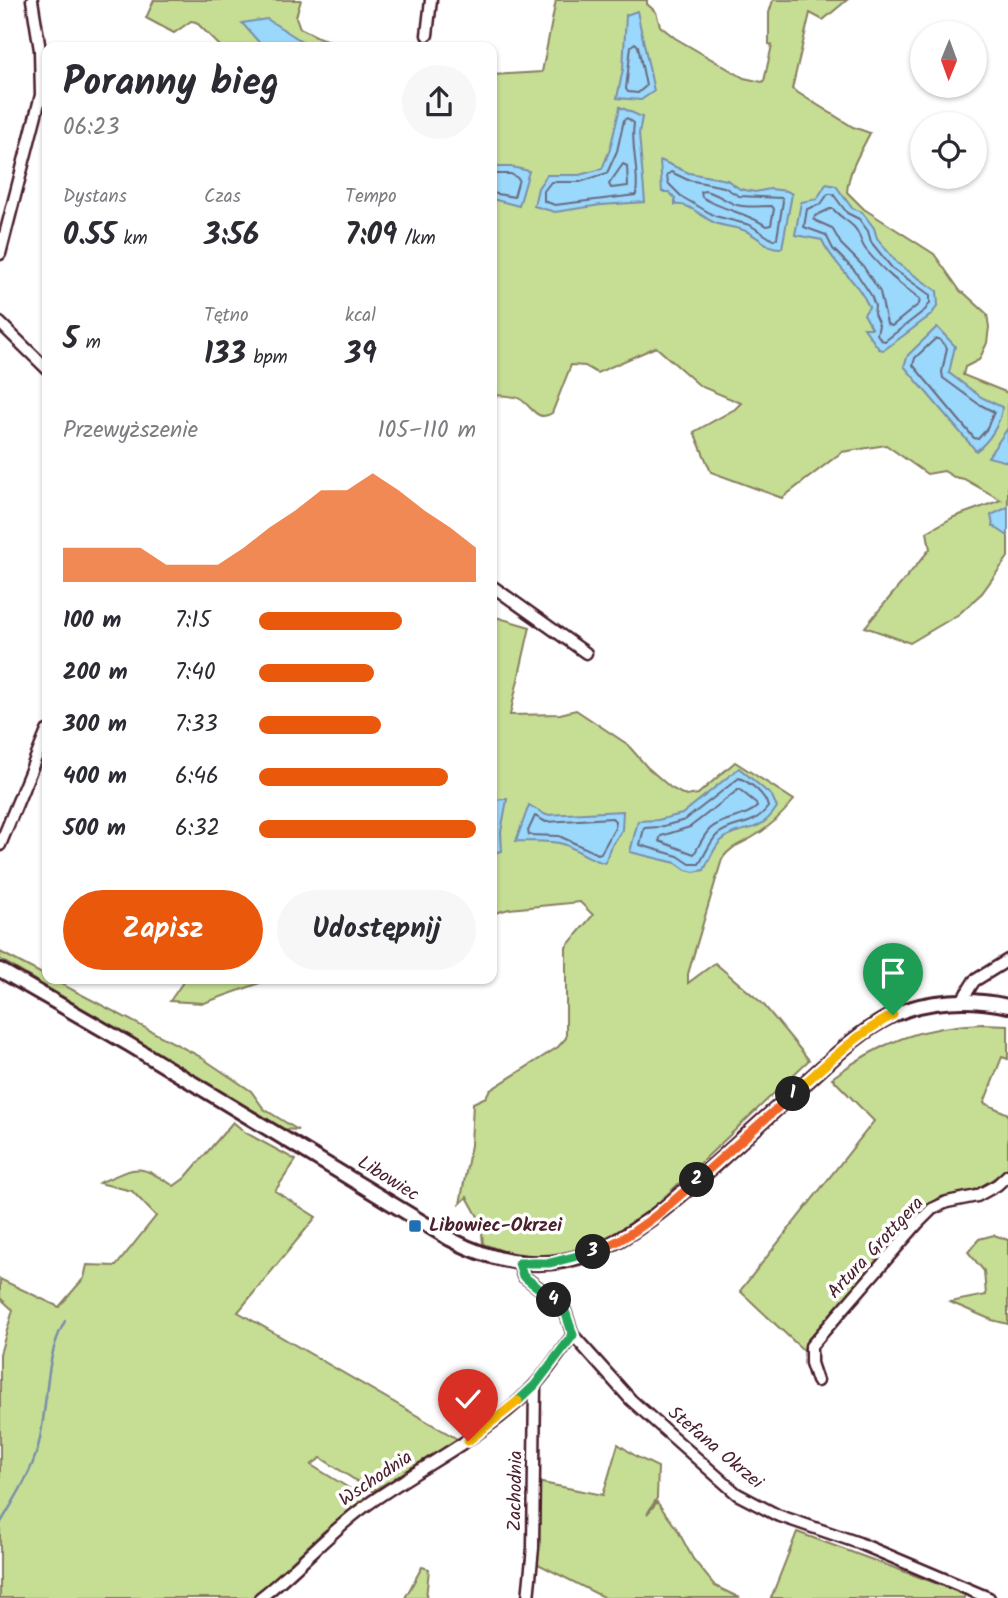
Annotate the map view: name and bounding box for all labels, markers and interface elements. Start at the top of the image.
north arrow [910,21,987,98]
map controls [910,21,987,189]
text: Poranny bieg [63,54,279,114]
button: share [402,65,476,139]
text: 06:23 [63,110,119,146]
button: locate [910,112,987,189]
text: Dystans [63,182,127,212]
text: Czas [204,182,241,212]
text: Tempo [345,182,397,212]
text: 0.55 [63,212,116,260]
text: 3:56 [204,212,259,260]
text: 7:09 [345,212,397,260]
text: km [116,224,148,254]
text: /km [397,224,436,254]
text: Tętno [204,301,249,331]
text: kcal [345,301,376,331]
text: 5 [63,316,78,364]
text: m [78,328,101,358]
text: 133 [204,331,246,379]
text: 39 [345,331,377,379]
text: bpm [246,343,288,373]
text: Przewyższenie [63,413,198,449]
text: 105–110 m [377,413,476,449]
text: 100 m [63,603,121,639]
text: 7:15 [175,603,211,639]
text: 200 m [63,655,128,691]
text: 7:40 [175,655,215,691]
text: 300 m [63,707,127,743]
text: 7:33 [175,707,218,743]
text: 400 m [63,759,127,795]
text: 6:46 [175,759,219,795]
text: 500 m [63,811,126,847]
text: 6:32 [175,811,220,847]
button: Zapisz [63,890,263,970]
button: Udostępnij [277,890,476,970]
pin [863,943,923,1015]
icon: arrive [874,954,912,992]
pin: 1 [776,1076,810,1112]
text: 1 [790,1078,795,1108]
street label: Libowiec [351,1148,425,1210]
pin: 2 [680,1162,714,1198]
text: 2 [691,1164,702,1194]
street label: Artura Grottgera [820,1190,932,1306]
place label: Libowiec-Okrzei [429,1211,563,1241]
marker: Libowiec-Okrzei [407,1218,423,1234]
pin: 3 [576,1234,610,1270]
text: 3 [587,1236,598,1266]
pin: 4 [536,1282,572,1318]
text: 4 [548,1284,559,1314]
pin [438,1369,498,1441]
icon: check [449,1380,487,1418]
street label: Stefana Okrzei [661,1399,771,1498]
street label: Wschodnia [333,1443,419,1515]
street label: Zachodnia [500,1450,532,1532]

